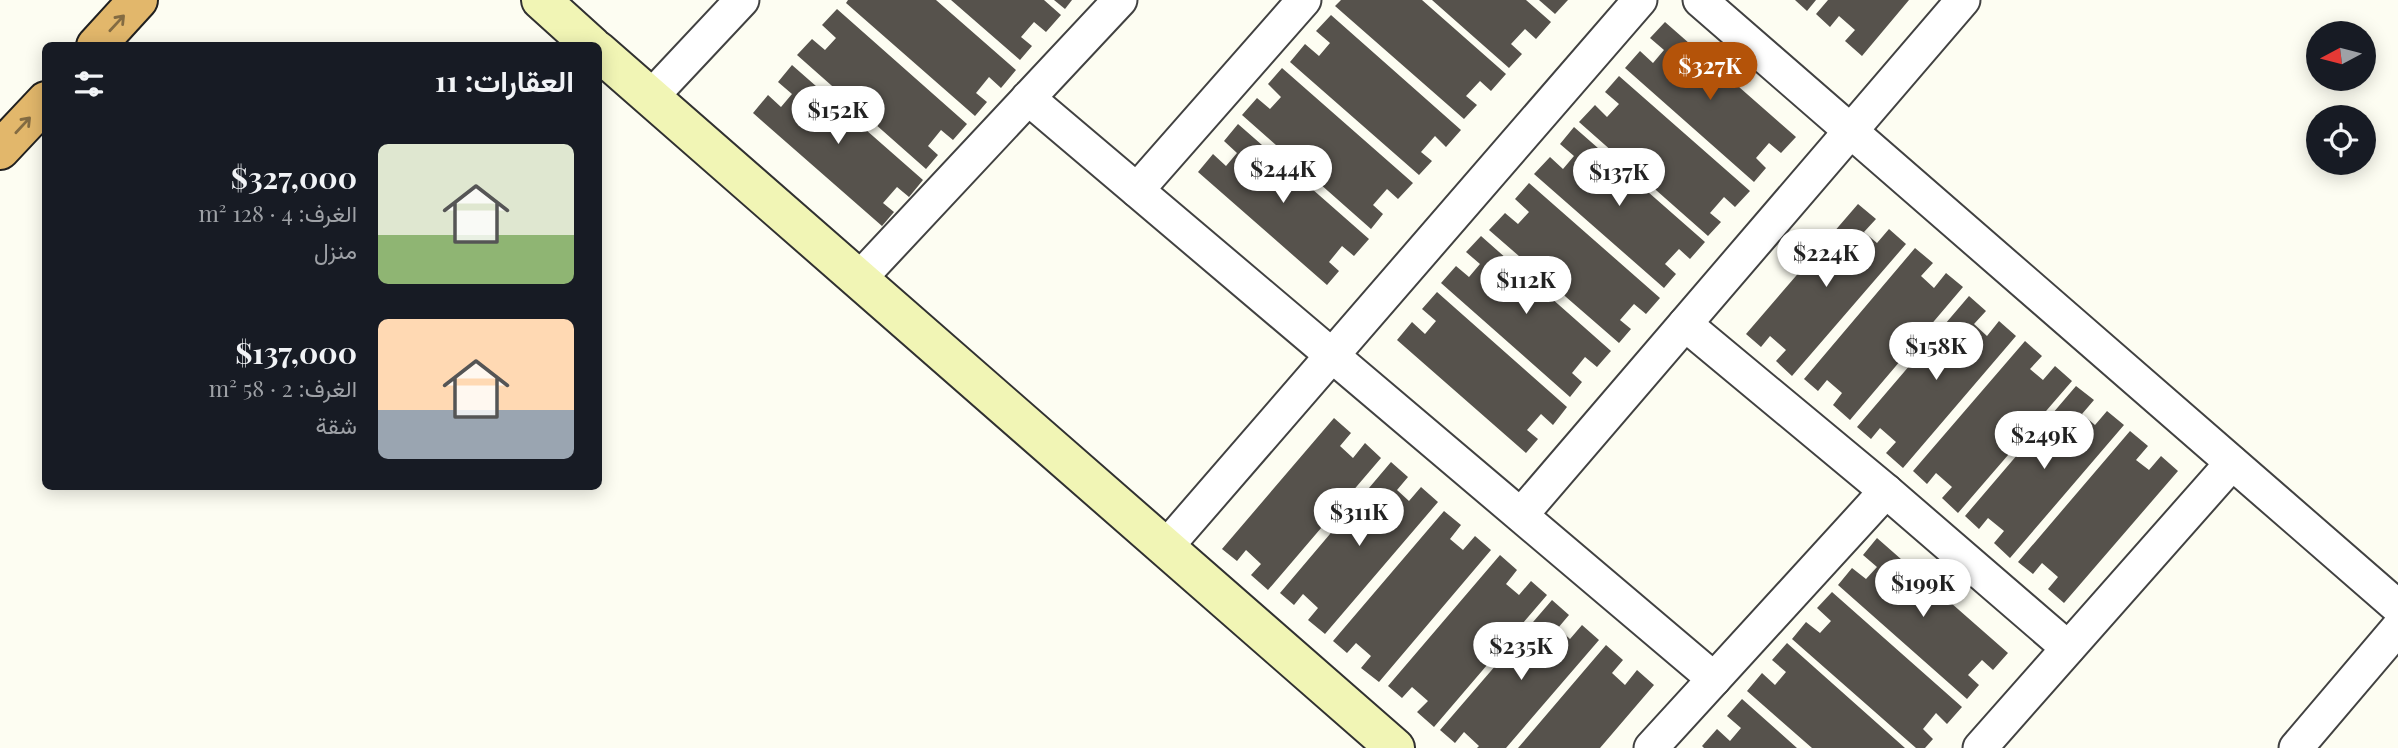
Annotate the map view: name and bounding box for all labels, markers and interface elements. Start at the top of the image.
one-way arrow [109,14,125,32]
north arrow [2306,21,2376,91]
map controls [2306,21,2376,175]
pin: $327K [1661,42,1759,102]
text: $327K [1678,49,1742,80]
text: العقارات: 11 [435,60,574,100]
icon: filters [70,65,108,103]
pin: $152K [789,86,887,146]
text: $152K [808,93,868,124]
button: locate [2306,105,2376,175]
one-way arrow [14,117,31,134]
pin: $244K [1234,146,1332,205]
pin: $137K [1570,148,1668,208]
text: $244K [1250,152,1316,183]
text: $137K [1589,155,1649,186]
text: $327,000 [231,157,357,197]
icon: home [434,172,518,256]
text: الغرف: 4 · 128 m² [198,197,357,228]
pin: $224K [1777,230,1875,289]
text: منزل [314,234,357,265]
text: $224K [1793,236,1859,267]
pin: $112K [1477,256,1575,316]
text: $112K [1496,263,1556,294]
pin: $158K [1887,322,1985,382]
text: $158K [1905,329,1967,360]
text: $137,000 [235,332,357,372]
icon: home [434,347,518,431]
text: الغرف: 2 · 58 m² [209,372,357,403]
text: شقة [315,409,357,440]
pin: $249K [1995,412,2093,471]
text: $249K [2011,418,2077,449]
pin: $311K [1310,489,1408,548]
text: $311K [1330,495,1388,526]
pin: $199K [1874,560,1972,619]
text: $199K [1891,566,1955,597]
pin: $235K [1472,622,1570,682]
text: $235K [1489,629,1553,660]

